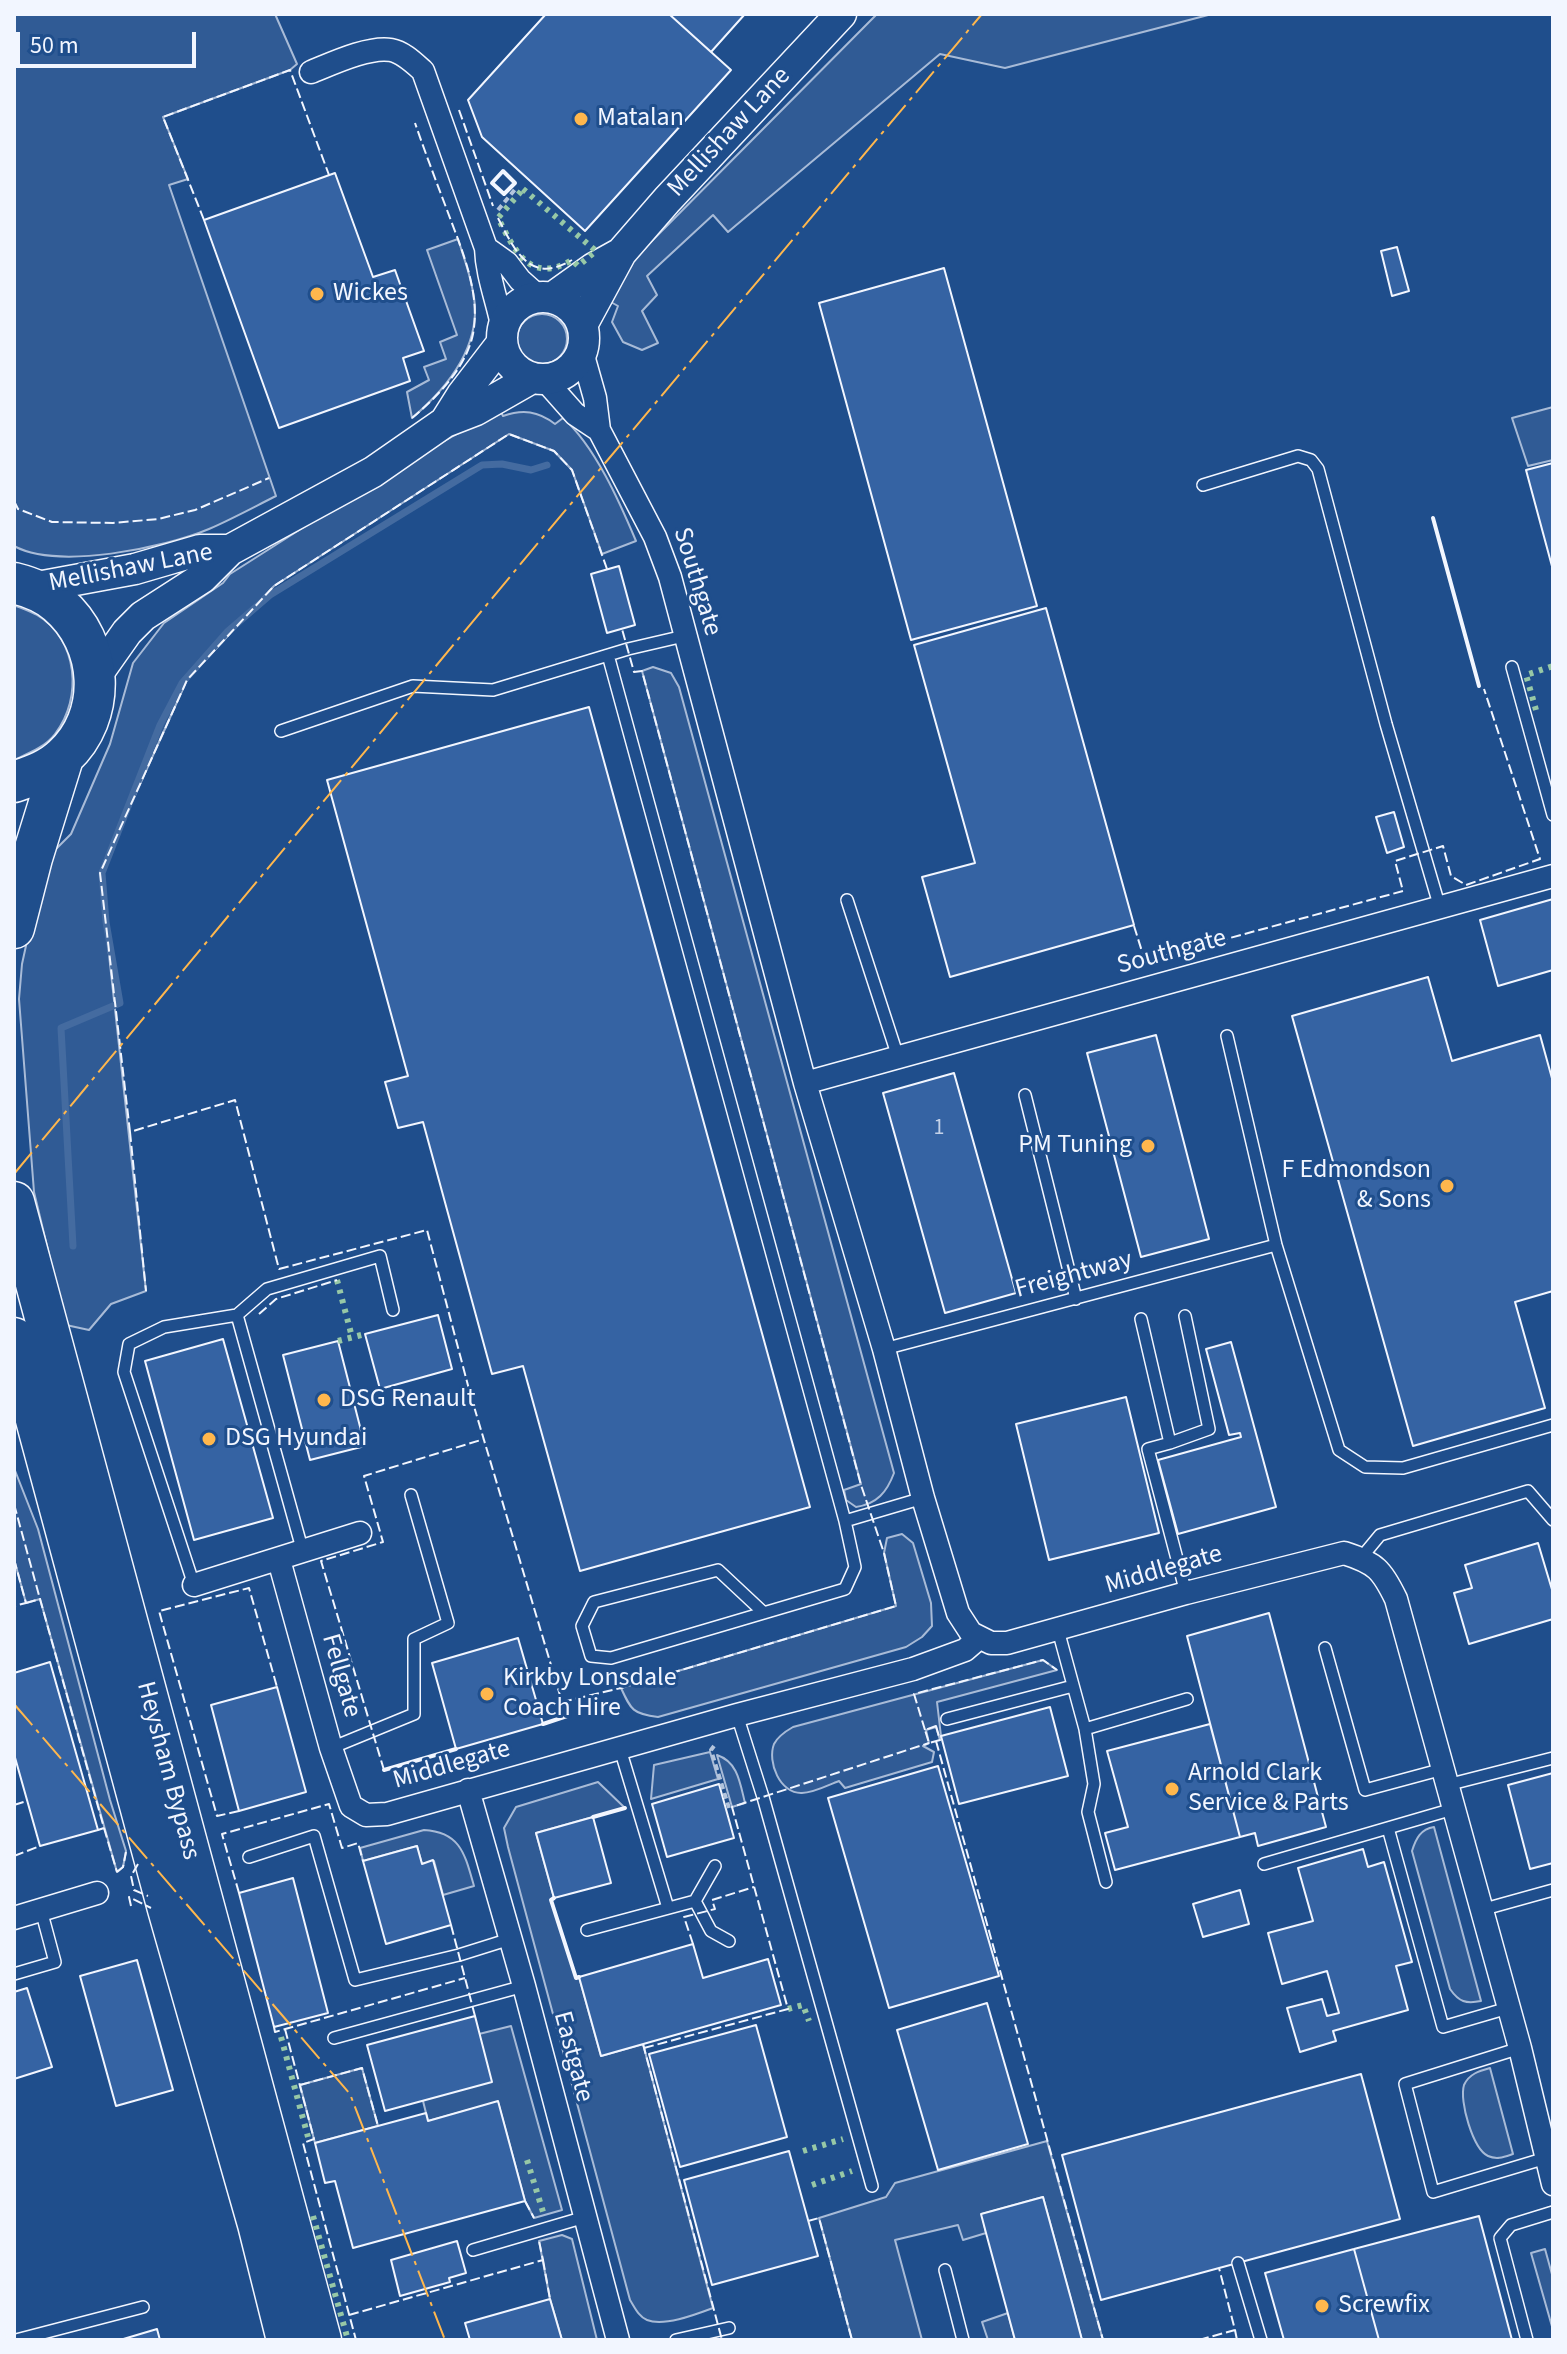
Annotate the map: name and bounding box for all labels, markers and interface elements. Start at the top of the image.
scale bar [20,16,200,66]
text: 50 m [30,28,79,63]
street label: Mellishaw Lane [662,62,798,204]
place label: Matalan [597,103,684,135]
marker: Matalan [572,110,590,128]
place label: Wickes [333,278,408,310]
marker: Wickes [308,285,326,303]
street label: Southgate [665,524,727,640]
street label: Mellishaw Lane [46,538,216,600]
street label: Southgate [1114,923,1230,983]
house number: 1 [934,1116,944,1142]
place label: PM Tuning [1018,1130,1132,1162]
marker: PM Tuning [1139,1137,1157,1155]
place label: F Edmondson & Sons [1282,1155,1431,1216]
marker: F Edmondson & Sons [1438,1177,1456,1195]
street label: Freightway [1012,1245,1136,1307]
place label: DSG Renault [340,1384,475,1416]
marker: DSG Renault [315,1391,333,1409]
place label: DSG Hyundai [225,1423,368,1455]
marker: DSG Hyundai [200,1430,218,1448]
street label: Middlegate [1102,1539,1226,1603]
street label: Fellgate [313,1631,367,1721]
place label: Kirkby Lonsdale Coach Hire [503,1663,677,1724]
street label: Heysham Bypass [128,1679,206,1863]
marker: Kirkby Lonsdale Coach Hire [478,1685,496,1703]
street label: Middlegate [390,1734,514,1798]
place label: Arnold Clark Service & Parts [1188,1758,1349,1820]
marker: Arnold Clark Service & Parts [1163,1780,1181,1798]
street label: Eastgate [545,2008,599,2106]
place label: Screwfix [1338,2290,1430,2322]
marker: Screwfix [1313,2297,1331,2315]

